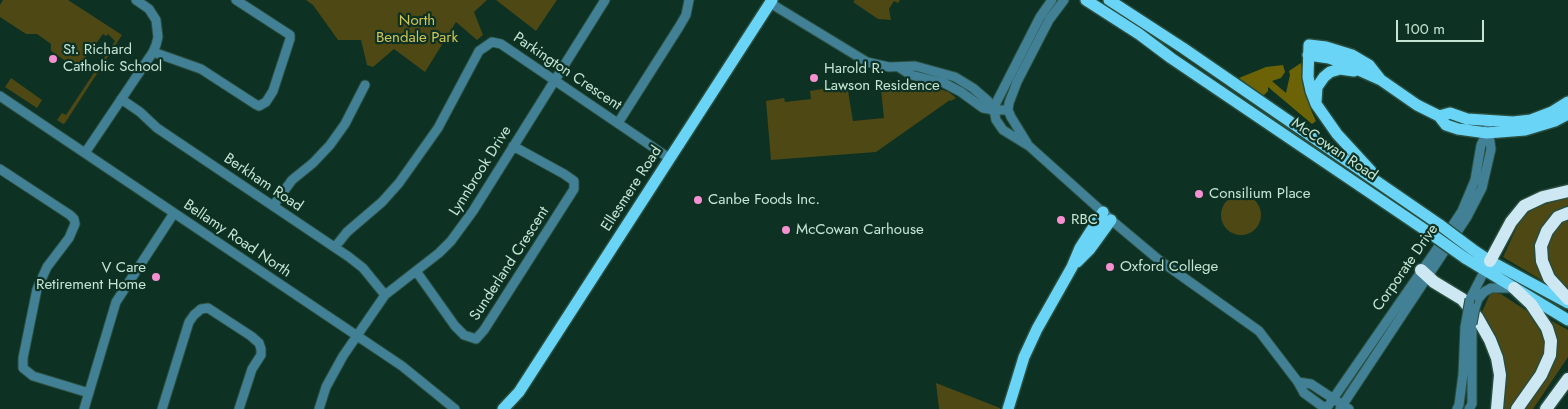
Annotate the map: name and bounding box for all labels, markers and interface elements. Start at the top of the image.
scale bar [1398,10,1486,42]
park label: North Bendale Park [376,12,458,47]
text: 100 m [1404,18,1445,40]
street label: Parkington Crescent [510,29,624,115]
place label: St. Richard Catholic School [63,41,162,76]
marker: St. Richard Catholic School [47,53,59,65]
place label: Harold R. Lawson Residence [824,60,940,95]
marker: Harold R. Lawson Residence [808,72,820,84]
street label: McCowan Road [1288,115,1380,185]
street label: Lynnbrook Drive [446,123,516,219]
street label: Ellesmere Road [598,143,666,235]
street label: Berkham Road [220,150,306,216]
place label: Consilium Place [1209,185,1310,203]
marker: Consilium Place [1193,188,1205,200]
place label: Canbe Foods Inc. [708,191,820,209]
marker: Canbe Foods Inc. [692,194,704,206]
street label: Bellamy Road North [180,196,294,282]
street label: Sunderland Crescent [466,204,554,324]
place label: RBC [1071,211,1098,229]
marker: RBC [1055,214,1067,226]
place label: McCowan Carhouse [796,221,924,239]
street label: Corporate Drive [1369,221,1443,315]
marker: McCowan Carhouse [780,224,792,236]
place label: Oxford College [1120,258,1218,276]
place label: V Care Retirement Home [36,259,146,294]
marker: Oxford College [1104,261,1116,273]
marker: V Care Retirement Home [150,271,162,283]

